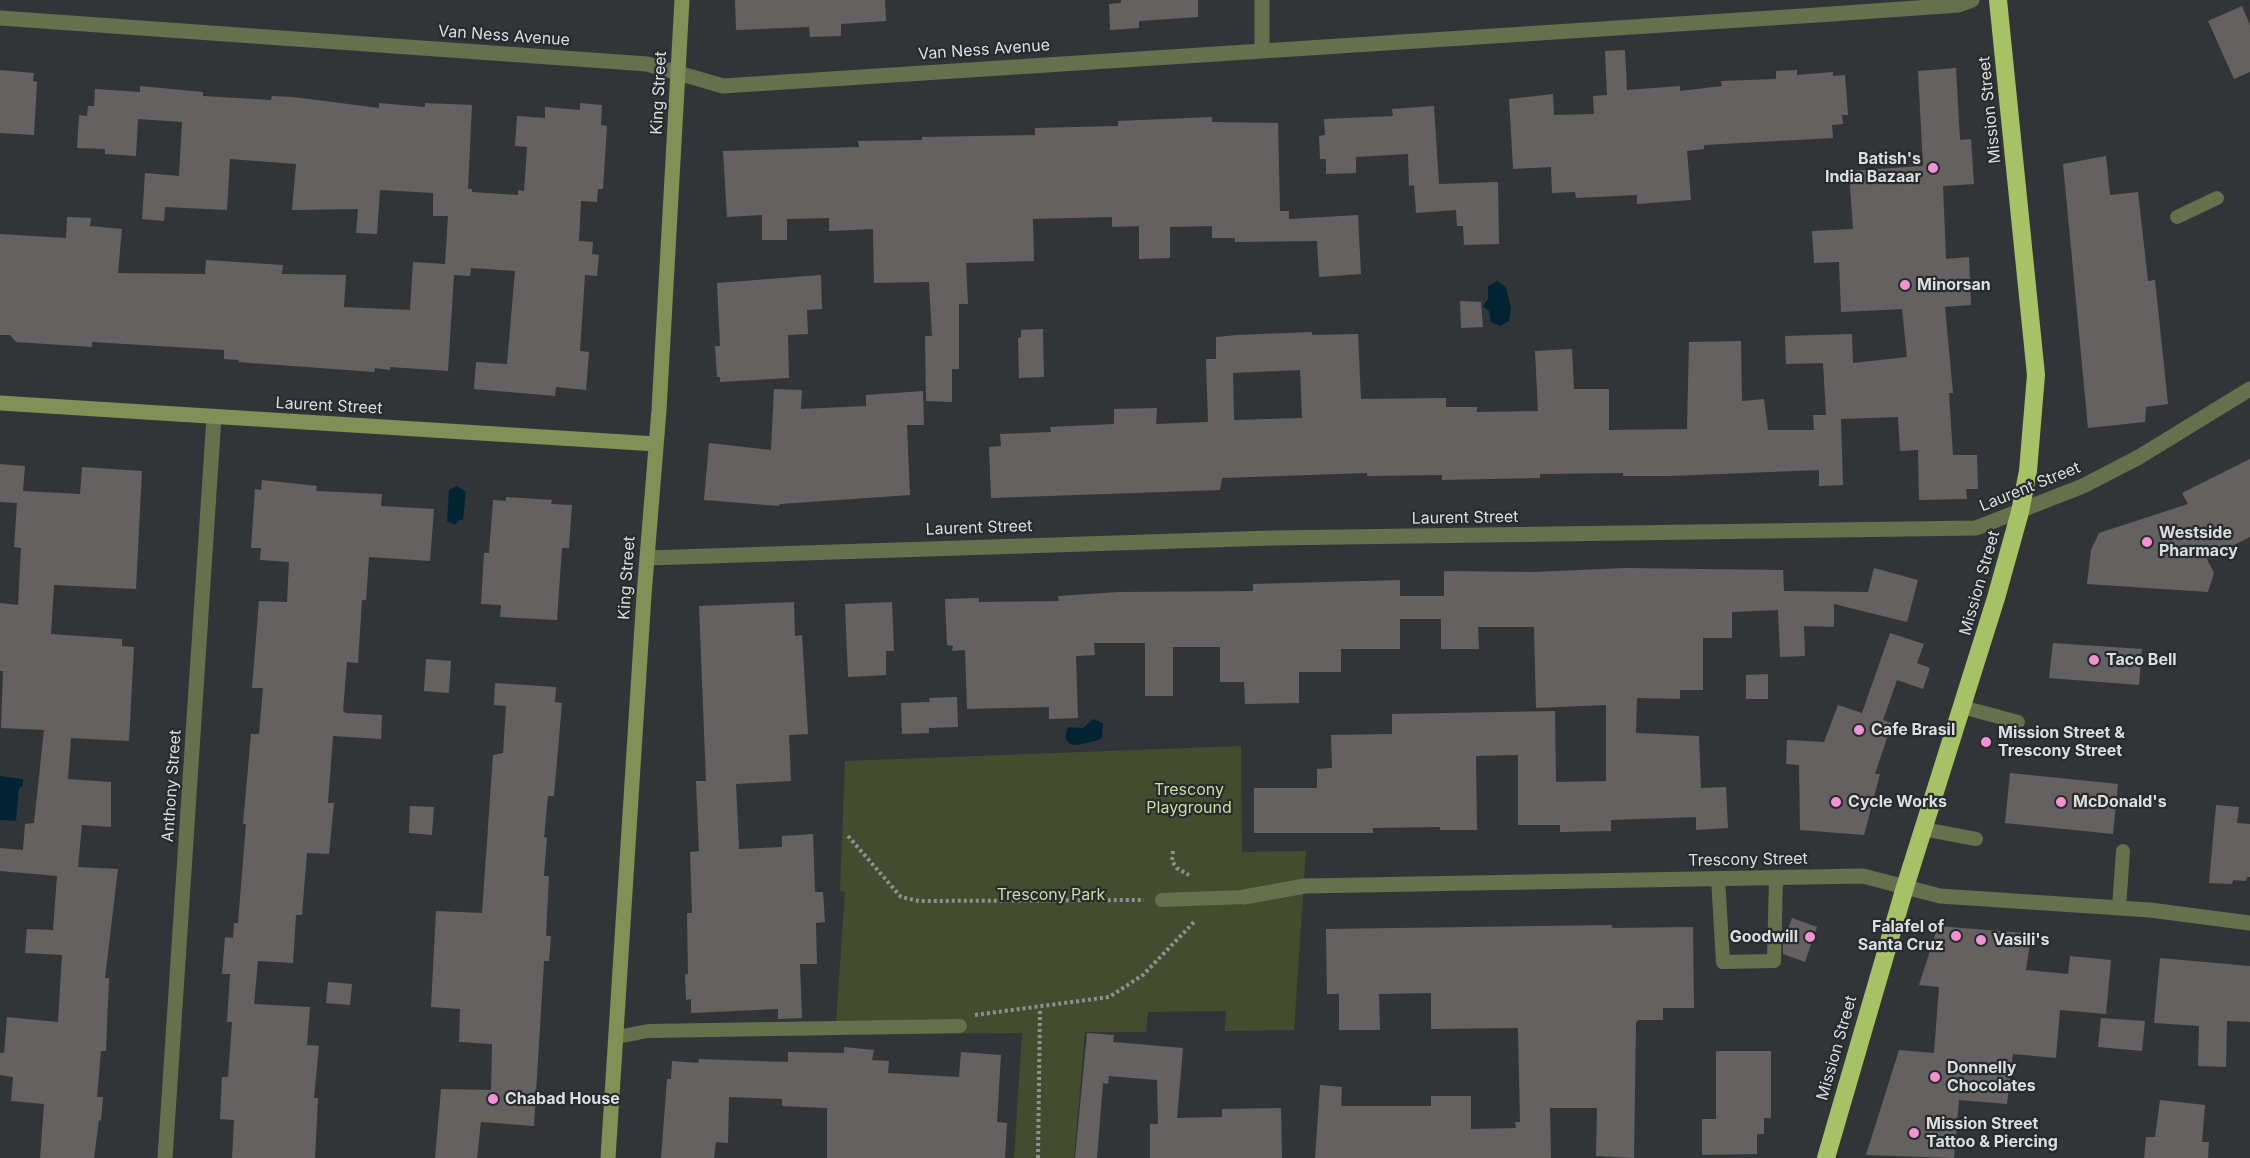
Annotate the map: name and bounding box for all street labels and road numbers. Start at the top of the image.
street label: Van Ness Avenue [437,22,571,50]
street label: Van Ness Avenue [917,36,1051,64]
street label: King Street [647,51,671,135]
street label: Mission Street [1975,55,2005,165]
street label: Laurent Street [275,394,383,418]
street label: Laurent Street [1977,458,2083,516]
street label: Laurent Street [1411,507,1519,529]
street label: Laurent Street [925,517,1033,539]
street label: Mission Street [1956,529,2004,637]
street label: King Street [615,536,639,620]
street label: Anthony Street [158,729,186,843]
street label: Trescony Street [1688,849,1808,871]
street label: Mission Street [1813,994,1861,1102]

